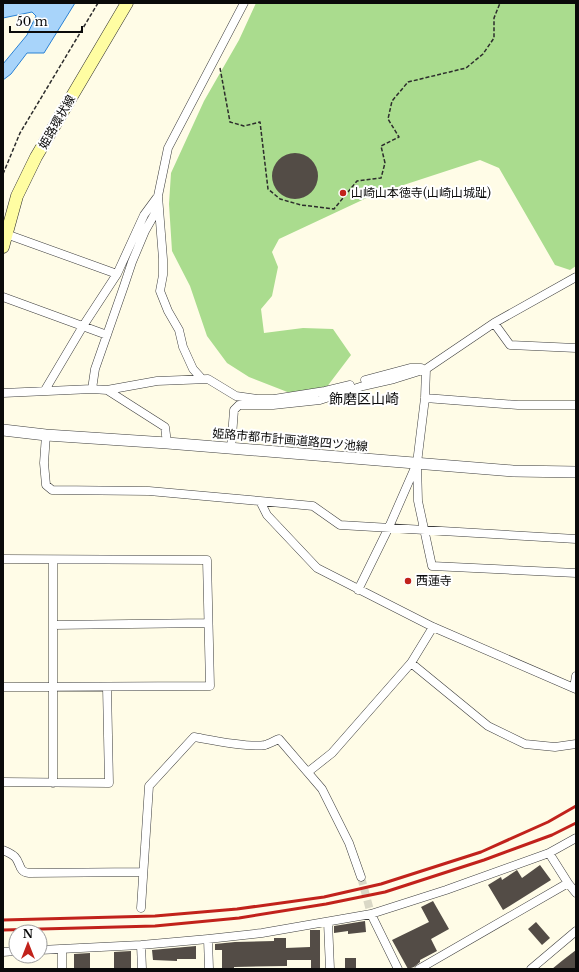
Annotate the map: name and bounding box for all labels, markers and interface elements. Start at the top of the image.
scale bar [10,8,82,34]
text: 50 m [16,14,48,29]
street label: 姫路環状線 [35,92,78,151]
place label: 山崎山本徳寺(山崎山城趾) [351,185,491,200]
marker: 山崎山本徳寺(山崎山城趾) [338,188,348,198]
district label: 飾磨区山崎 [329,390,399,408]
street label: 姫路市都市計画道路四ツ池線 [212,425,368,454]
place label: 西蓮寺 [416,573,452,588]
marker: 西蓮寺 [403,576,413,586]
north arrow [8,924,48,964]
text: N [23,927,34,941]

